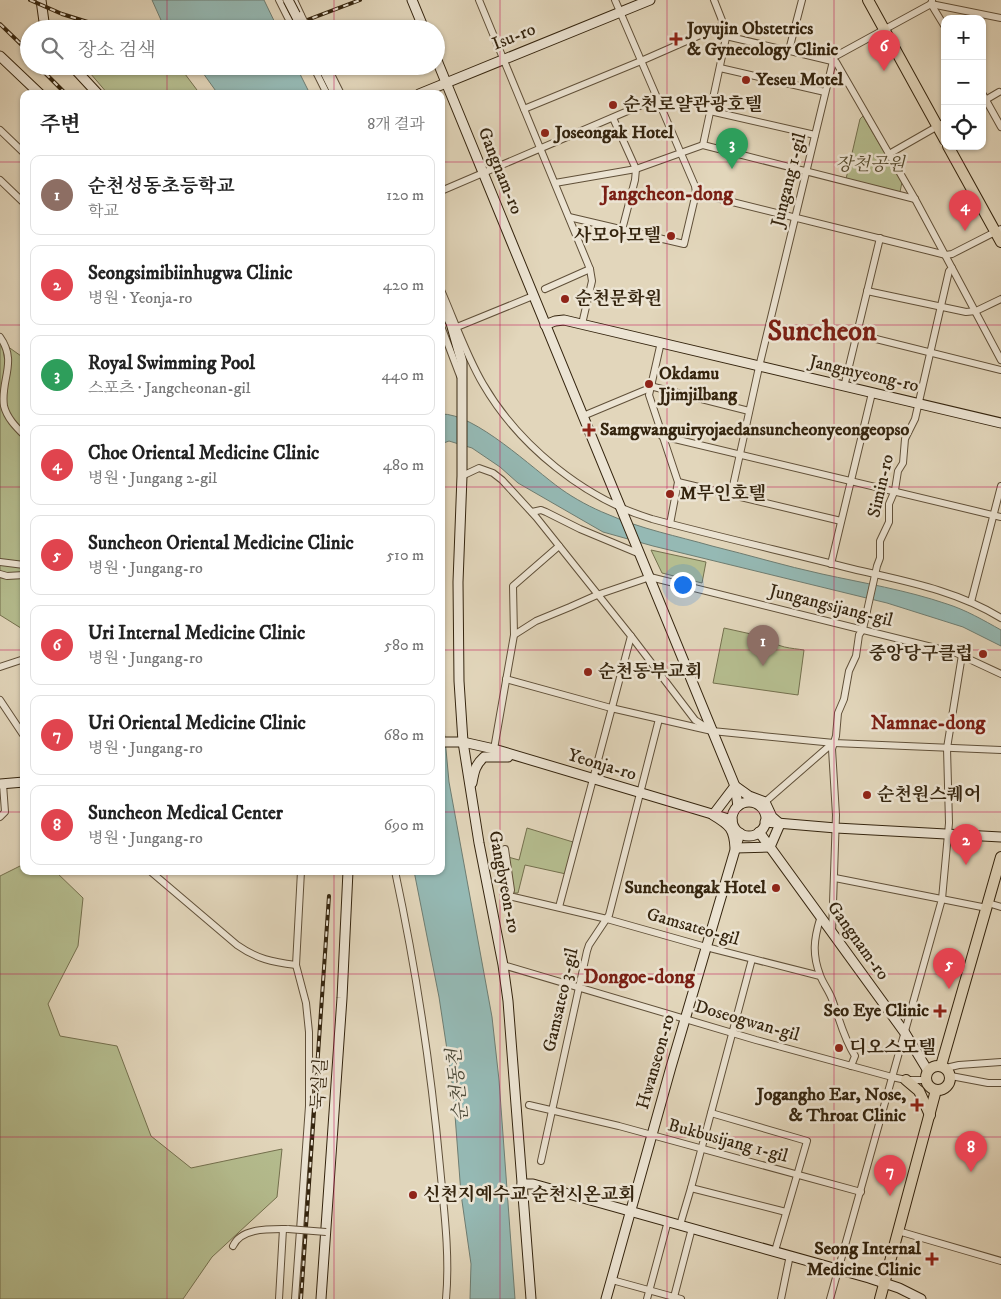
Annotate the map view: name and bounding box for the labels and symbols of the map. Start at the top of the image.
street label: Isu-ro [489,18,539,56]
place label: Joyujin Obstetrics & Gynecology Clinic [685,18,839,61]
pin: 6 [868,30,900,71]
marker: Joyujin Obstetrics & Gynecology Clinic [669,32,683,46]
place label: Yeseu Motel [755,69,844,91]
marker: Yeseu Motel [740,74,752,86]
place label: 순천로얄관광호텔 [623,94,762,116]
marker: 순천로얄관광호텔 [607,99,619,111]
place label: Joseongak Hotel [553,122,674,144]
street label: Gangnam-ro [473,124,527,218]
marker: Joseongak Hotel [539,127,551,139]
pin: 3 [716,128,748,169]
street label: Jungang 1-gil [766,130,811,231]
park label: 장천공원 [835,154,906,176]
district label: Jangcheon-dong [599,182,734,207]
pin: 4 [949,190,981,231]
place label: 사모아모텔 [574,225,661,247]
marker: 사모아모텔 [665,230,677,242]
place label: 순천문화원 [575,288,662,310]
marker: 순천문화원 [559,293,571,305]
district label: Suncheon [767,314,877,349]
street label: Jangmyeong-ro [805,350,921,397]
place label: Okdamu Jjimjilbang [657,363,738,406]
marker: Okdamu Jjimjilbang [643,378,655,390]
place label: Samgwanguiryojaedansuncheonyeongeopso [600,419,910,441]
marker: Samgwanguiryojaedansuncheonyeongeopso [582,423,596,437]
street label: Simin-ro [863,452,899,520]
place label: M무인호텔 [680,483,766,505]
marker: M무인호텔 [664,488,676,500]
your location [670,572,696,598]
street label: Jungangsijang-gil [765,580,896,632]
pin: 1 [747,625,779,666]
place label: 중앙당구클럽 [869,643,973,665]
marker: 중앙당구클럽 [977,648,989,660]
place label: 순천동부교회 [598,661,702,683]
marker: 순천동부교회 [582,666,594,678]
district label: Namnae-dong [871,711,987,736]
street label: Yeonja-ro [565,744,639,786]
place label: 순천원스퀘어 [877,784,981,806]
marker: 순천원스퀘어 [861,789,873,801]
pin: 2 [950,824,982,865]
street label: Gangbyeon-ro [483,829,525,935]
place label: Suncheongak Hotel [624,877,767,899]
marker: Suncheongak Hotel [770,882,782,894]
street label: Gangnam-ro [822,897,894,985]
street label: Gamsateo-gil [644,903,742,951]
street label: Gamsateo 3-gil [538,945,584,1054]
pin: 5 [933,948,965,989]
district label: Dongoe-dong [584,965,696,990]
street label: Doseogwan-gil [692,996,803,1047]
place label: Seo Eye Clinic [823,1000,929,1022]
marker: Seo Eye Clinic [933,1004,947,1018]
street label: Hwanseon-ro [632,1012,680,1112]
place label: 디오스모텔 [849,1037,936,1059]
marker: 디오스모텔 [833,1042,845,1054]
water label: 순천동천 [443,1046,473,1123]
street label: 둑실길 [307,1057,333,1111]
place label: Jogangho Ear, Nose, & Throat Clinic [755,1084,906,1127]
marker: Jogangho Ear, Nose, & Throat Clinic [910,1098,924,1112]
street label: Bukbusijang 1-gil [666,1114,791,1168]
pin: 8 [955,1131,987,1172]
pin: 7 [874,1155,906,1196]
place label: 신천지예수교 순천시온교회 [423,1184,636,1206]
marker: 신천지예수교 순천시온교회 [407,1189,419,1201]
place label: Seong Internal Medicine Clinic [807,1238,922,1281]
marker: Seong Internal Medicine Clinic [925,1252,939,1266]

